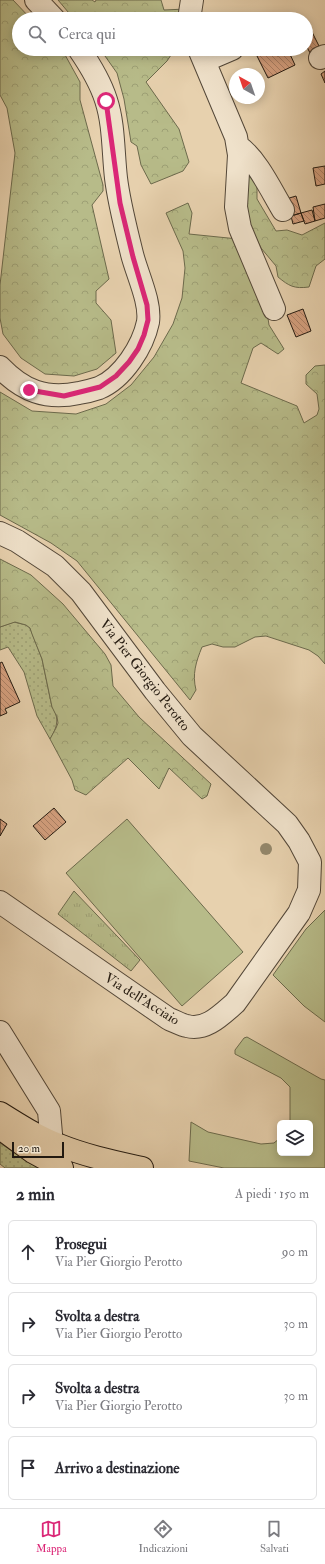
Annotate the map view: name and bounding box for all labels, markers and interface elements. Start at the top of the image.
search box [12,12,313,56]
icon: search [26,23,48,45]
text: Cerca qui [58,25,116,44]
north arrow [229,68,265,104]
route start [97,92,115,110]
route end [20,381,38,399]
street label: Via Pier Giorgio Perotto [96,616,194,734]
street label: Via dell'Acciaio [101,969,183,1029]
map controls [277,1120,313,1156]
button: layers [277,1120,313,1156]
scale bar [12,1140,64,1159]
text: 20 m [18,1142,40,1155]
text: 2 min [16,1184,55,1205]
text: A piedi · 150 m [235,1186,309,1202]
text: Prosegui [55,1235,107,1254]
icon: ahead [17,1241,39,1263]
text: 90 m [282,1244,308,1260]
text: Via Pier Giorgio Perotto [55,1254,182,1270]
text: Svolta a destra [55,1307,139,1326]
icon: right [17,1313,39,1335]
text: 30 m [284,1316,308,1332]
text: Via Pier Giorgio Perotto [55,1326,182,1342]
text: Svolta a destra [55,1379,139,1398]
icon: right [17,1385,39,1407]
text: 30 m [284,1388,308,1404]
text: Via Pier Giorgio Perotto [55,1398,182,1414]
icon: arrive [17,1457,39,1479]
text: Arrivo a destinazione [55,1459,180,1478]
tab: Mappa [36,1518,67,1555]
tab: Indicazioni [139,1518,188,1555]
tab: Salvati [260,1518,289,1555]

